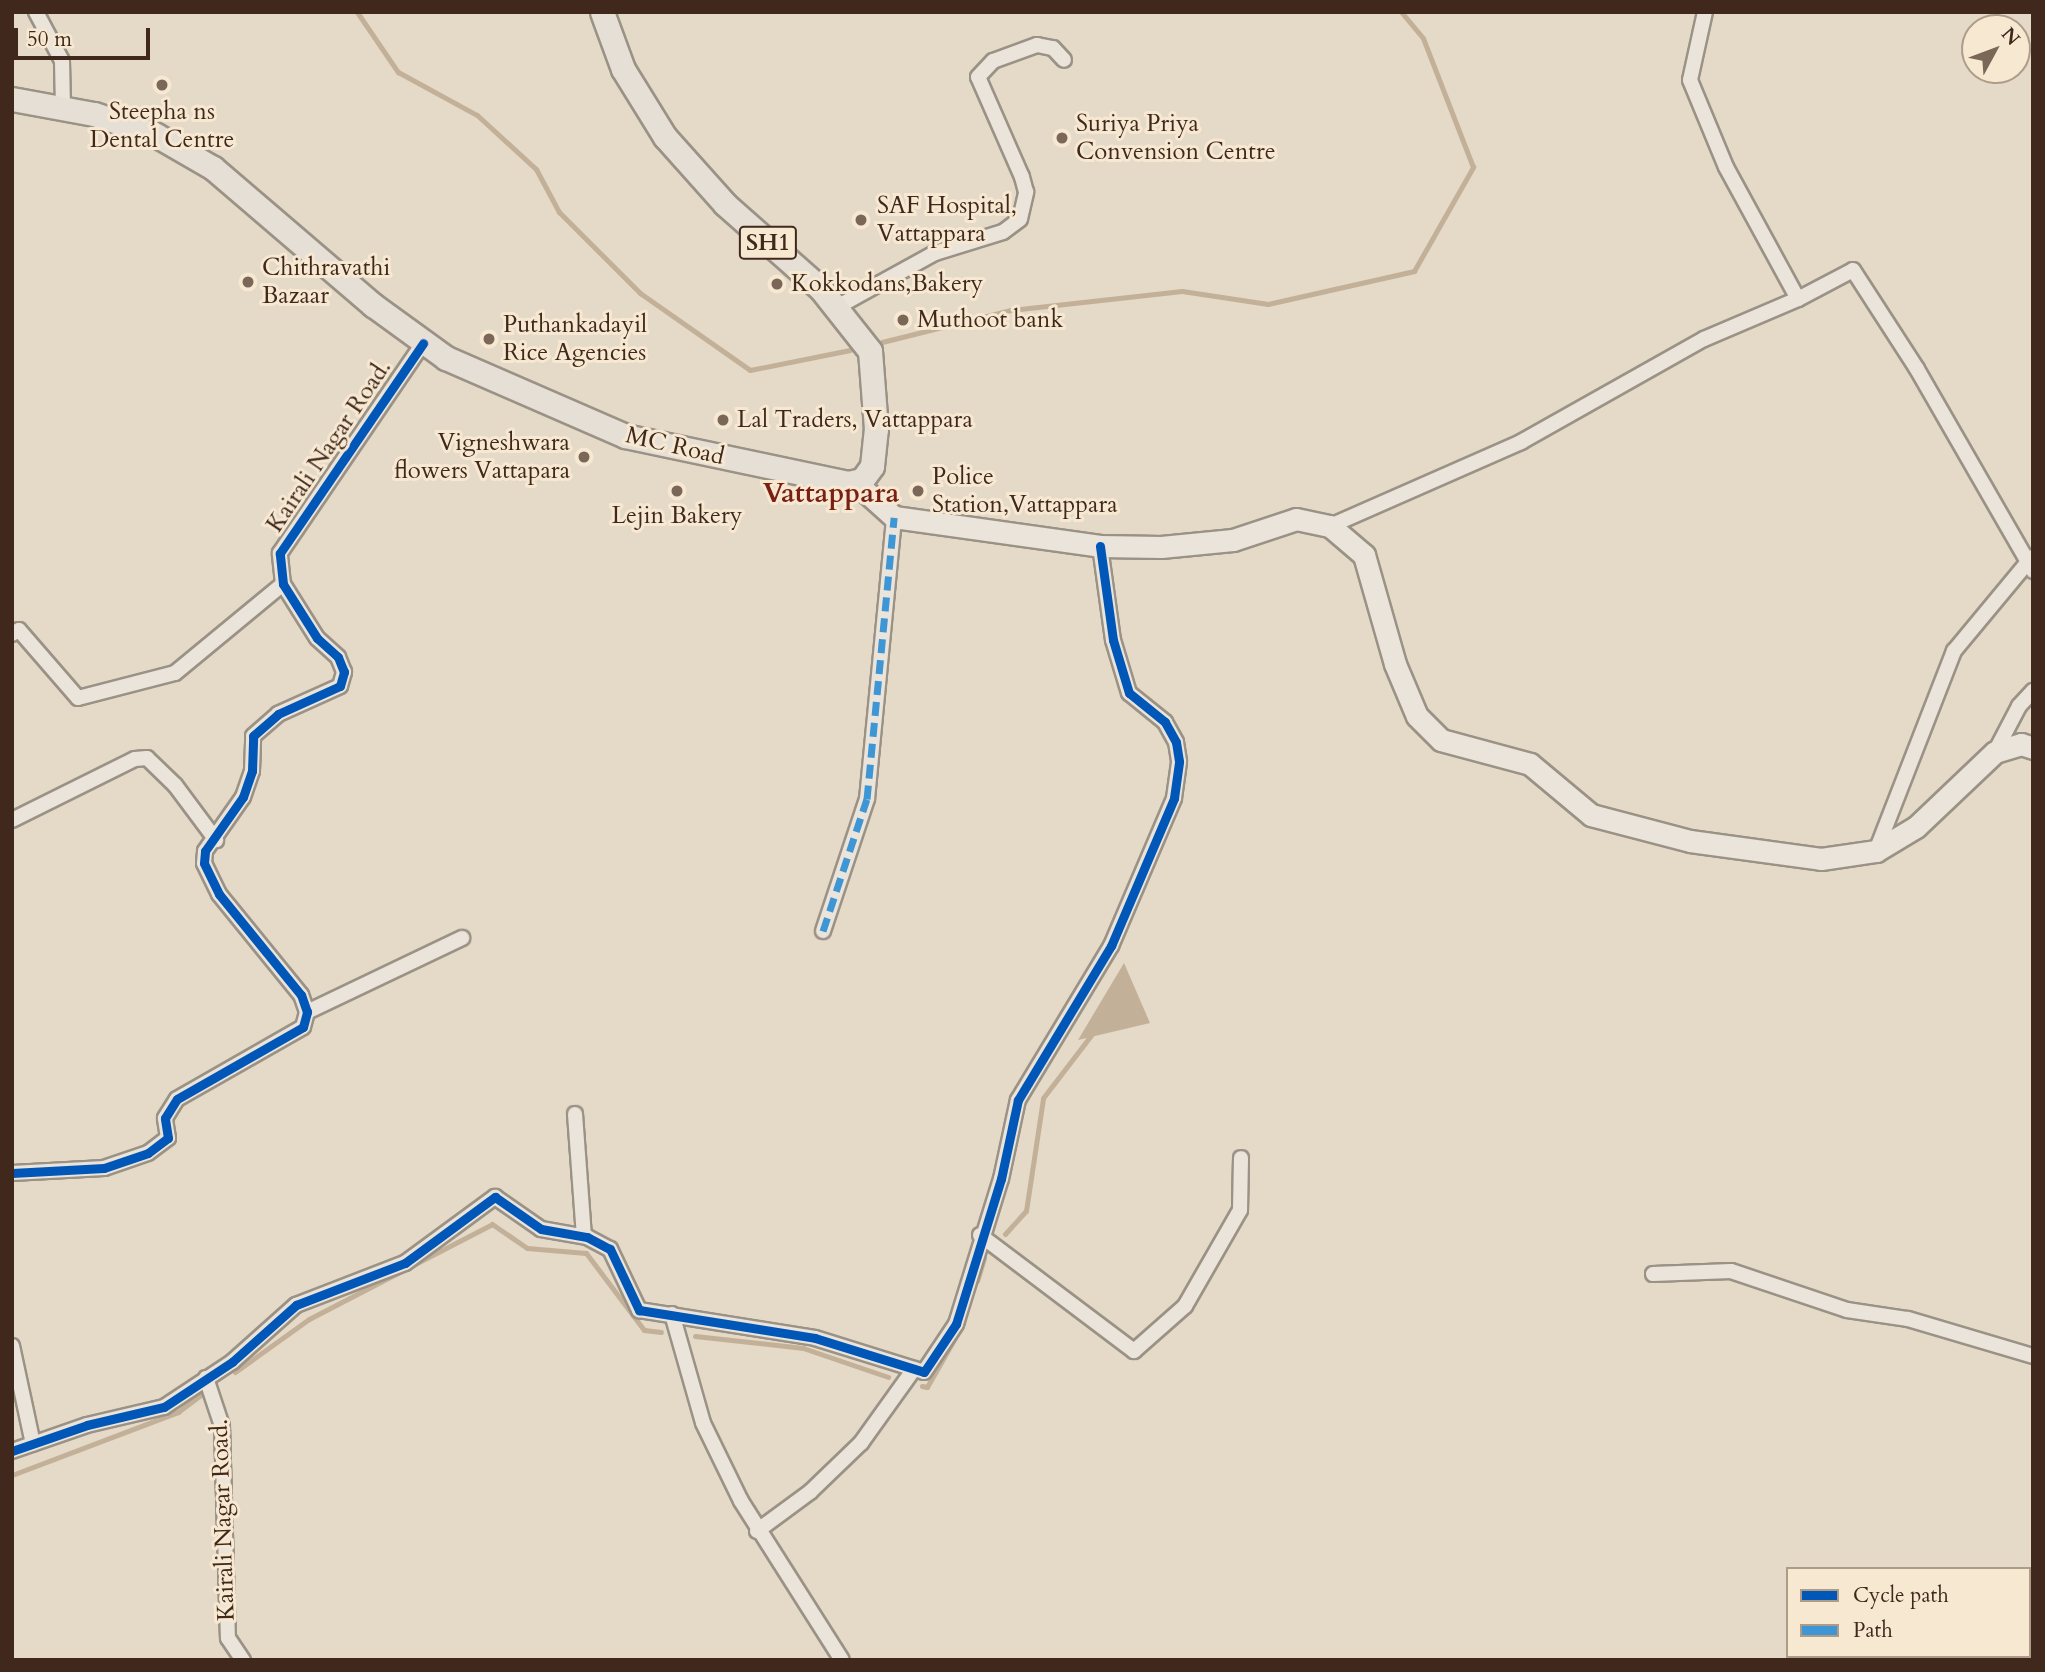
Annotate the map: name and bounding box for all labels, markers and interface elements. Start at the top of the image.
scale bar [18,14,154,58]
north arrow [1961,14,2031,84]
text: N [1995,22,2026,51]
text: 50 m [27,25,72,54]
marker: Steepha ns Dental Centre [152,75,172,95]
place label: Steepha ns Dental Centre [90,98,234,154]
place label: Suriya Priya Convension Centre [1076,110,1276,166]
marker: Suriya Priya Convension Centre [1054,130,1070,146]
place label: SAF Hospital, Vattappara [877,192,1017,248]
marker: SAF Hospital, Vattappara [851,210,871,230]
road number: SH1 [738,224,798,262]
place label: Chithravathi Bazaar [262,254,390,310]
place label: Kokkodans,Bakery [791,270,983,298]
marker: Chithravathi Bazaar [240,274,256,290]
marker: Kokkodans,Bakery [769,276,785,292]
place label: Muthoot bank [917,306,1063,334]
place label: Puthankadayil Rice Agencies [503,311,647,367]
marker: Muthoot bank [895,312,911,328]
marker: Puthankadayil Rice Agencies [481,331,497,347]
street label: Kairali Nagar Road. [261,354,397,538]
place label: Lal Traders, Vattappara [737,406,973,434]
marker: Lal Traders, Vattappara [715,412,731,428]
street label: MC Road [623,421,727,471]
place label: Vigneshwara flowers Vattapara [394,429,570,485]
marker: Vigneshwara flowers Vattapara [576,449,592,465]
place label: Police Station,Vattappara [932,463,1118,519]
district label: Vattappara [763,476,899,510]
marker: Lejin Bakery [669,483,685,499]
marker: Police Station,Vattappara [910,483,926,499]
place label: Lejin Bakery [612,502,742,530]
street label: Kairali Nagar Road. [205,1419,241,1621]
legend [1786,1567,2031,1658]
text: Cycle path [1853,1581,1949,1610]
text: Path [1853,1616,1893,1645]

